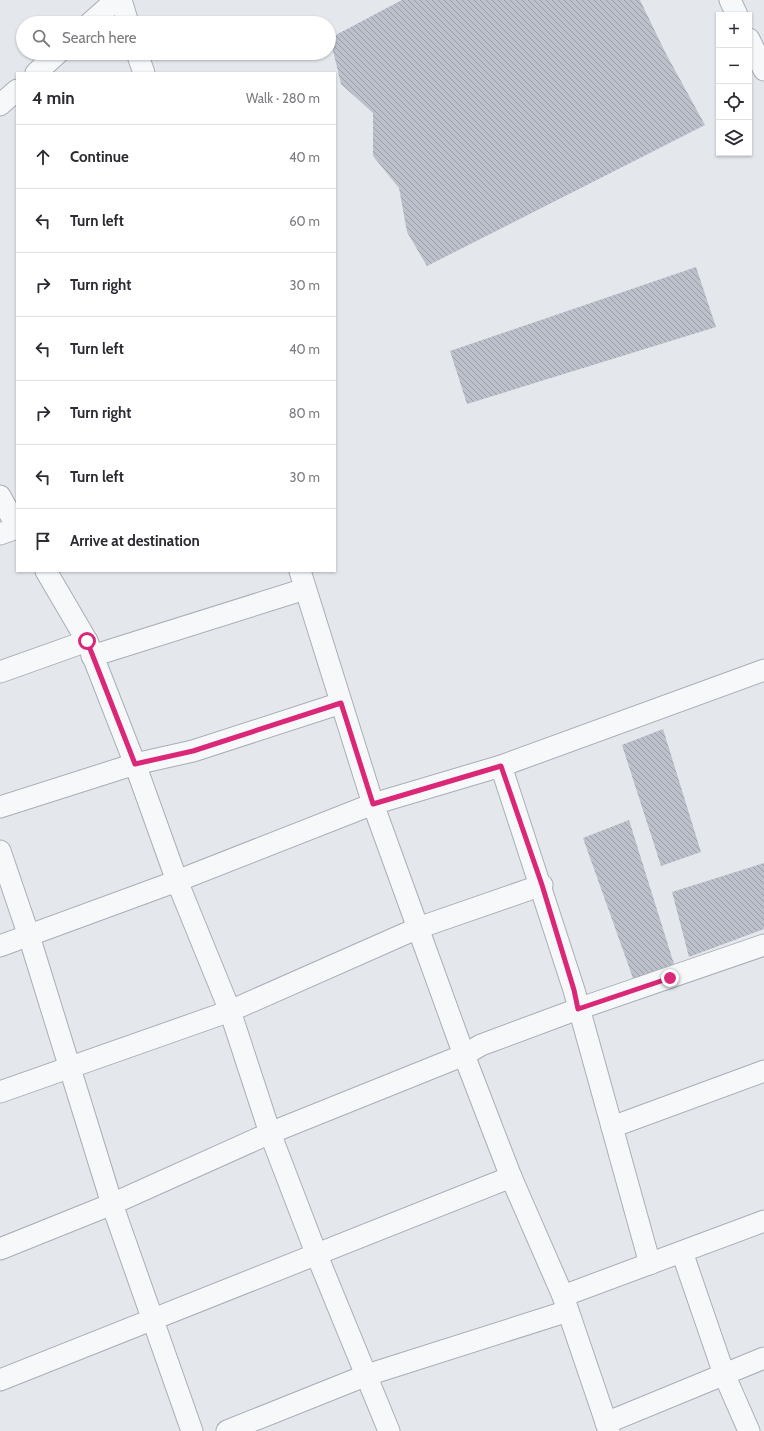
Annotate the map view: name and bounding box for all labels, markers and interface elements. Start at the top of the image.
map controls [716,12,752,156]
button: + [716,12,752,48]
search box [16,16,336,60]
icon: search [30,27,52,49]
text: Search here [62,29,137,47]
button: − [716,48,752,84]
button: locate [716,84,752,120]
text: 4 min [32,88,75,108]
text: Walk · 280 m [246,90,320,106]
button: layers [716,120,752,156]
icon: ahead [32,146,54,168]
text: Continue [70,148,129,166]
text: 40 m [289,149,320,165]
icon: left [32,210,54,232]
text: Turn left [70,212,124,230]
text: 60 m [289,213,320,229]
icon: right [32,274,54,296]
text: Turn right [70,276,131,294]
text: 30 m [290,277,320,293]
icon: left [32,338,54,360]
text: Turn left [70,340,124,358]
text: 40 m [289,341,320,357]
icon: right [32,402,54,424]
text: Turn right [70,404,131,422]
text: 80 m [289,405,320,421]
icon: left [32,466,54,488]
text: Turn left [70,468,124,486]
text: 30 m [290,469,320,485]
icon: arrive [32,530,54,552]
text: Arrive at destination [70,532,200,550]
route start [78,632,96,650]
route end [661,969,679,987]

